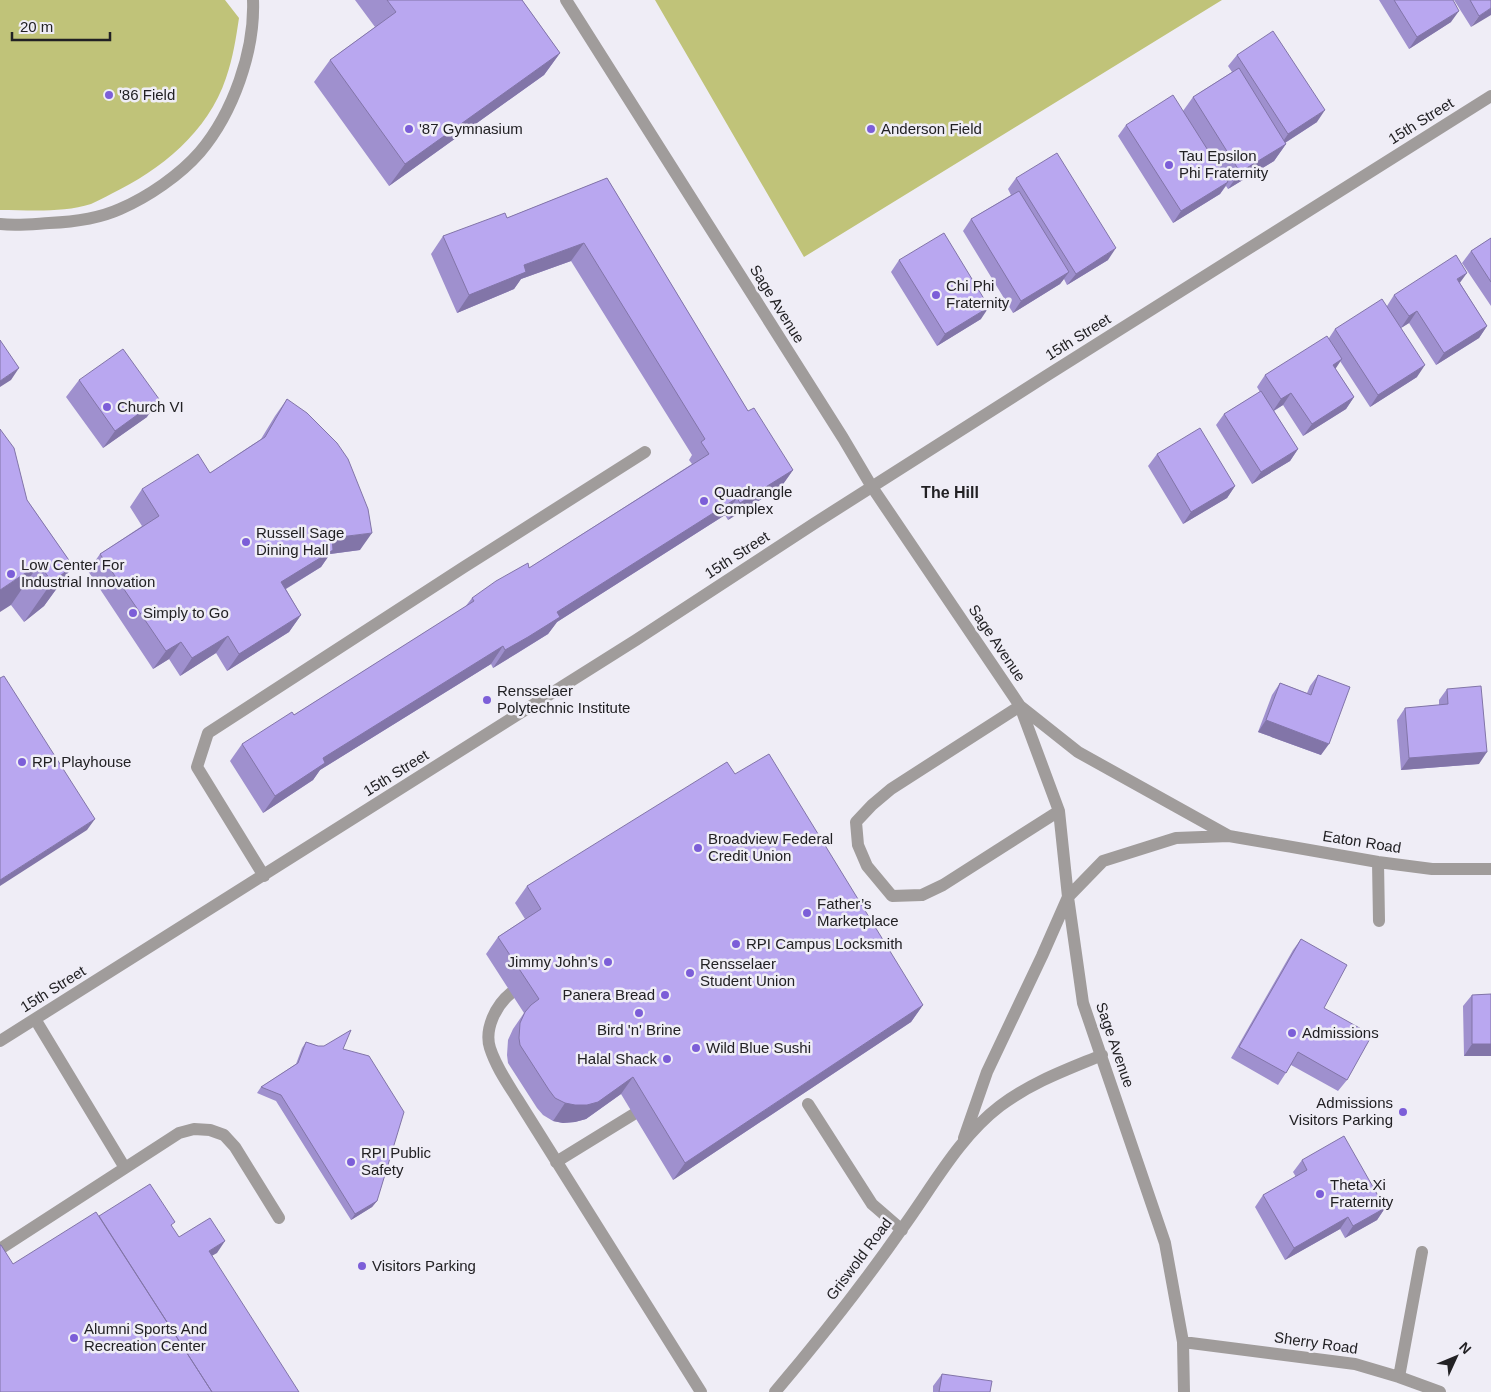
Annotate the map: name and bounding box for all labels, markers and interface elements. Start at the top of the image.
scale bar [12,10,110,42]
text: 20 m [20,18,53,35]
place label: '86 Field [119,86,175,103]
marker: '86 Field [103,89,115,101]
street label: 15th Street [1385,93,1457,147]
place label: '87 Gymnasium [419,120,523,137]
place label: Anderson Field [881,120,982,137]
marker: '87 Gymnasium [403,123,415,135]
marker: Anderson Field [865,123,877,135]
place label: Tau Epsilon Phi Fraternity [1179,147,1269,181]
marker: Tau Epsilon Phi Fraternity [1163,159,1175,171]
street label: Sage Avenue [747,261,808,346]
place label: Chi Phi Fraternity [946,277,1010,311]
marker: Chi Phi Fraternity [930,289,942,301]
street label: 15th Street [1042,309,1114,363]
place label: Church VI [117,398,184,415]
marker: Church VI [101,401,113,413]
place label: Quadrangle Complex [714,483,792,517]
district label: The Hill [921,484,979,501]
marker: Quadrangle Complex [698,495,710,507]
place label: Russell Sage Dining Hall [256,524,344,558]
street label: 15th Street [701,527,773,582]
marker: Russell Sage Dining Hall [240,536,252,548]
place label: Low Center For Industrial Innovation [21,556,155,590]
marker: Low Center For Industrial Innovation [5,568,17,580]
street label: Sage Avenue [965,601,1029,684]
place label: Simply to Go [143,604,229,621]
marker: Simply to Go [127,607,139,619]
place label: Rensselaer Polytechnic Institute [497,682,630,716]
marker: Rensselaer Polytechnic Institute [481,694,493,706]
street label: 15th Street [360,745,432,799]
place label: RPI Playhouse [32,753,131,770]
marker: RPI Playhouse [16,756,28,768]
street label: Eaton Road [1322,827,1403,856]
place label: Broadview Federal Credit Union [708,830,833,864]
marker: Broadview Federal Credit Union [692,842,704,854]
place label: Father’s Marketplace [817,895,899,929]
marker: Father’s Marketplace [801,907,813,919]
place label: RPI Campus Locksmith [746,935,903,952]
marker: RPI Campus Locksmith [730,938,742,950]
place label: Jimmy John's [508,953,598,970]
place label: Rensselaer Student Union [700,955,795,989]
marker: Jimmy John's [602,956,614,968]
street label: 15th Street [17,961,89,1015]
marker: Rensselaer Student Union [684,967,696,979]
place label: Panera Bread [562,986,655,1003]
marker: Panera Bread [659,989,671,1001]
street label: Sage Avenue [1093,1000,1138,1090]
marker: Bird 'n' Brine [633,1007,645,1019]
place label: Bird 'n' Brine [597,1021,681,1038]
place label: Admissions [1302,1024,1379,1041]
marker: Admissions [1286,1027,1298,1039]
place label: Wild Blue Sushi [706,1039,811,1056]
marker: Wild Blue Sushi [690,1042,702,1054]
place label: Halal Shack [577,1050,657,1067]
marker: Halal Shack [661,1053,673,1065]
place label: Admissions Visitors Parking [1289,1094,1393,1128]
marker: Admissions Visitors Parking [1397,1106,1409,1118]
place label: RPI Public Safety [361,1144,432,1178]
marker: RPI Public Safety [345,1156,357,1168]
place label: Theta Xi Fraternity [1330,1176,1394,1210]
marker: Theta Xi Fraternity [1314,1188,1326,1200]
street label: Griswold Road [822,1214,895,1303]
place label: Visitors Parking [372,1257,476,1274]
marker: Visitors Parking [356,1260,368,1272]
place label: Alumni Sports And Recreation Center [84,1320,207,1354]
street label: Sherry Road [1273,1328,1359,1357]
marker: Alumni Sports And Recreation Center [68,1332,80,1344]
north arrow [1431,1332,1481,1382]
text: N [1456,1339,1475,1357]

